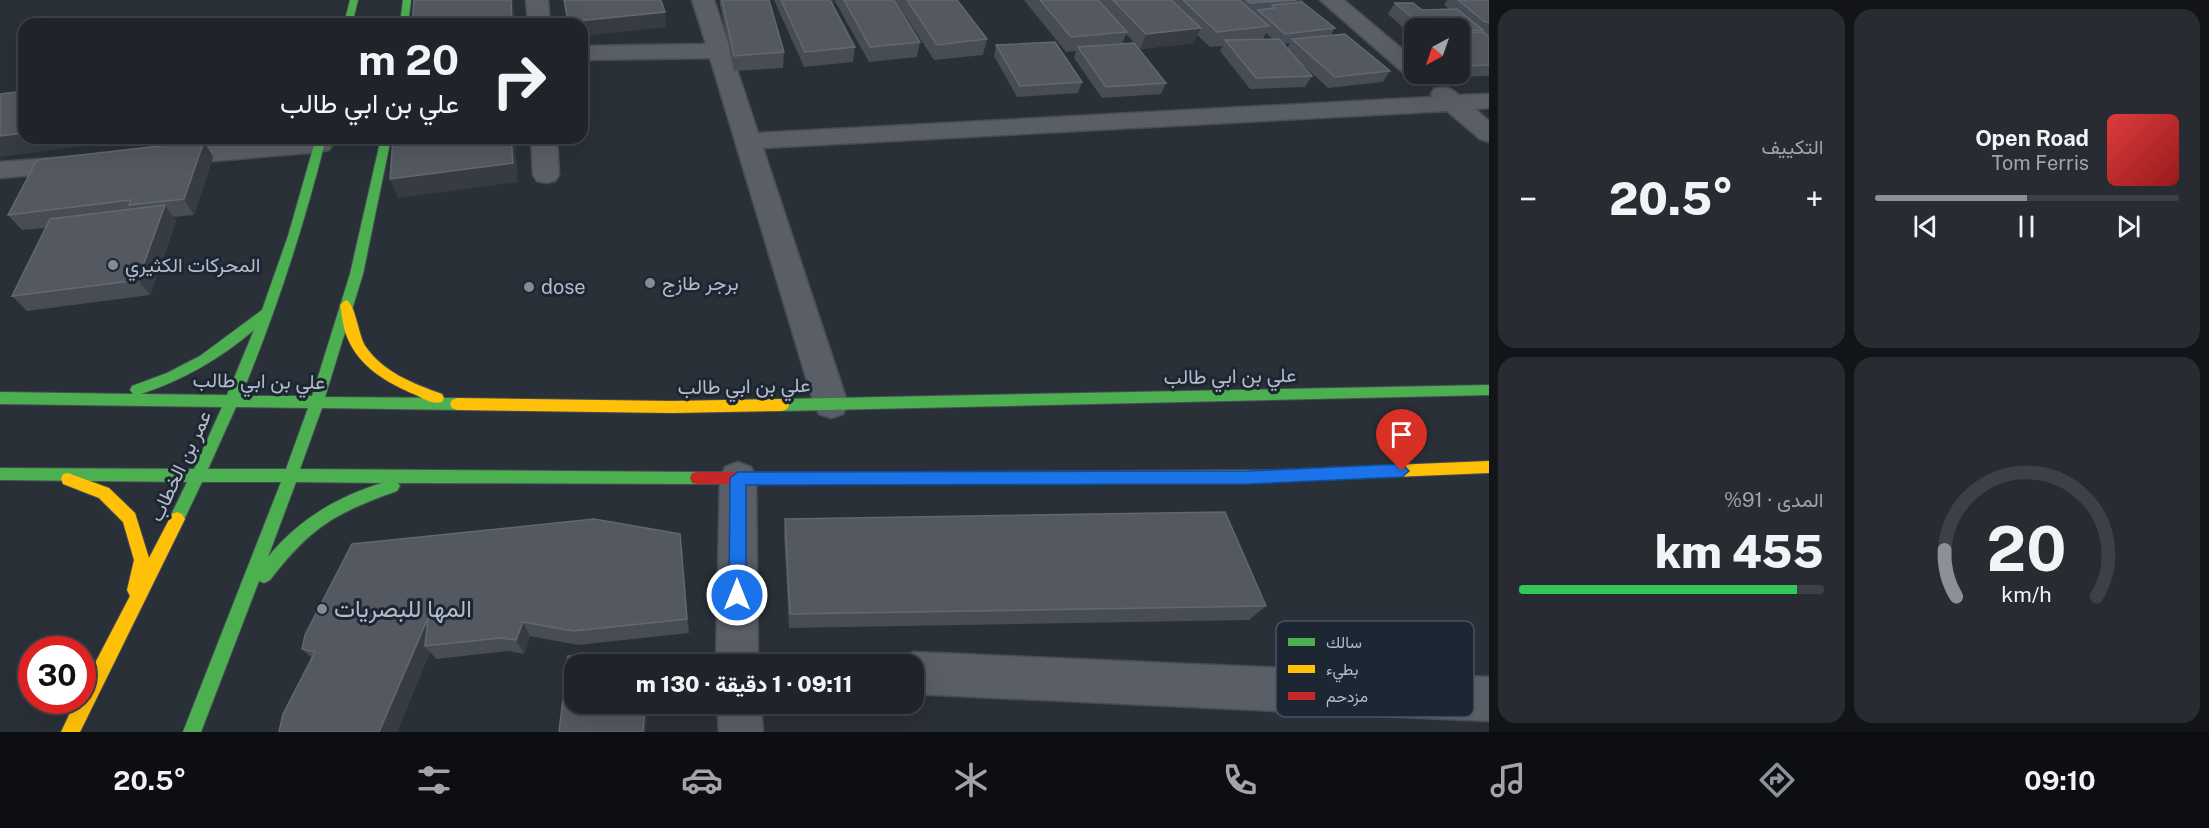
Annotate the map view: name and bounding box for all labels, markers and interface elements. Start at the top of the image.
north arrow [1404,18,1470,84]
map controls [1404,18,1470,84]
text: 20 m [358,35,459,84]
icon: right [480,42,558,120]
text: علي بن ابي طالب [280,87,459,119]
text: Open Road [1975,125,2089,151]
text: التكييف [1761,135,1824,159]
text: Tom Ferris [1991,151,2089,175]
text: 20.5° [1609,172,1734,225]
text: − [1519,180,1537,218]
text: + [1805,180,1824,218]
icon: previous [1909,210,1942,243]
icon: pause [2010,210,2043,243]
icon: next [2112,210,2145,243]
place label: المحركات الكثيري [125,253,260,282]
marker: المحركات الكثيري [106,258,120,272]
place label: برجر طازج [662,271,739,297]
place label: dose [541,275,586,299]
marker: برجر طازج [643,276,657,290]
marker: dose [522,280,536,294]
street label: علي بن ابي طالب [1163,363,1297,394]
street label: علي بن ابي طالب [192,368,326,399]
street label: علي بن ابي طالب [677,373,811,404]
street label: عمر بن الخطاب [144,407,217,526]
pin [1376,409,1427,471]
icon: arrive [1385,418,1418,451]
text: المدى · 91% [1724,488,1824,512]
text: 20 [1987,512,2067,585]
text: 455 km [1655,525,1824,578]
position arrow [705,563,769,627]
text: km/h [2002,582,2052,607]
place label: المها للبصريات [334,594,472,624]
marker: المها للبصريات [315,602,329,616]
legend [1276,621,1474,717]
text: سالك [1326,633,1362,652]
speed limit sign: 30 [18,636,96,714]
text: بطيء [1326,660,1358,683]
text: 09:11 · 1 دقيقة · 130 m [636,671,852,697]
text: مزدحم [1326,687,1368,707]
icon: filters [413,759,455,801]
icon: car [681,759,723,801]
icon: climate [950,759,992,801]
icon: phone [1219,759,1261,801]
icon: music [1487,759,1529,801]
icon: directions [1756,759,1798,801]
text: 20.5° [113,764,186,796]
text: 09:10 [2024,764,2096,796]

